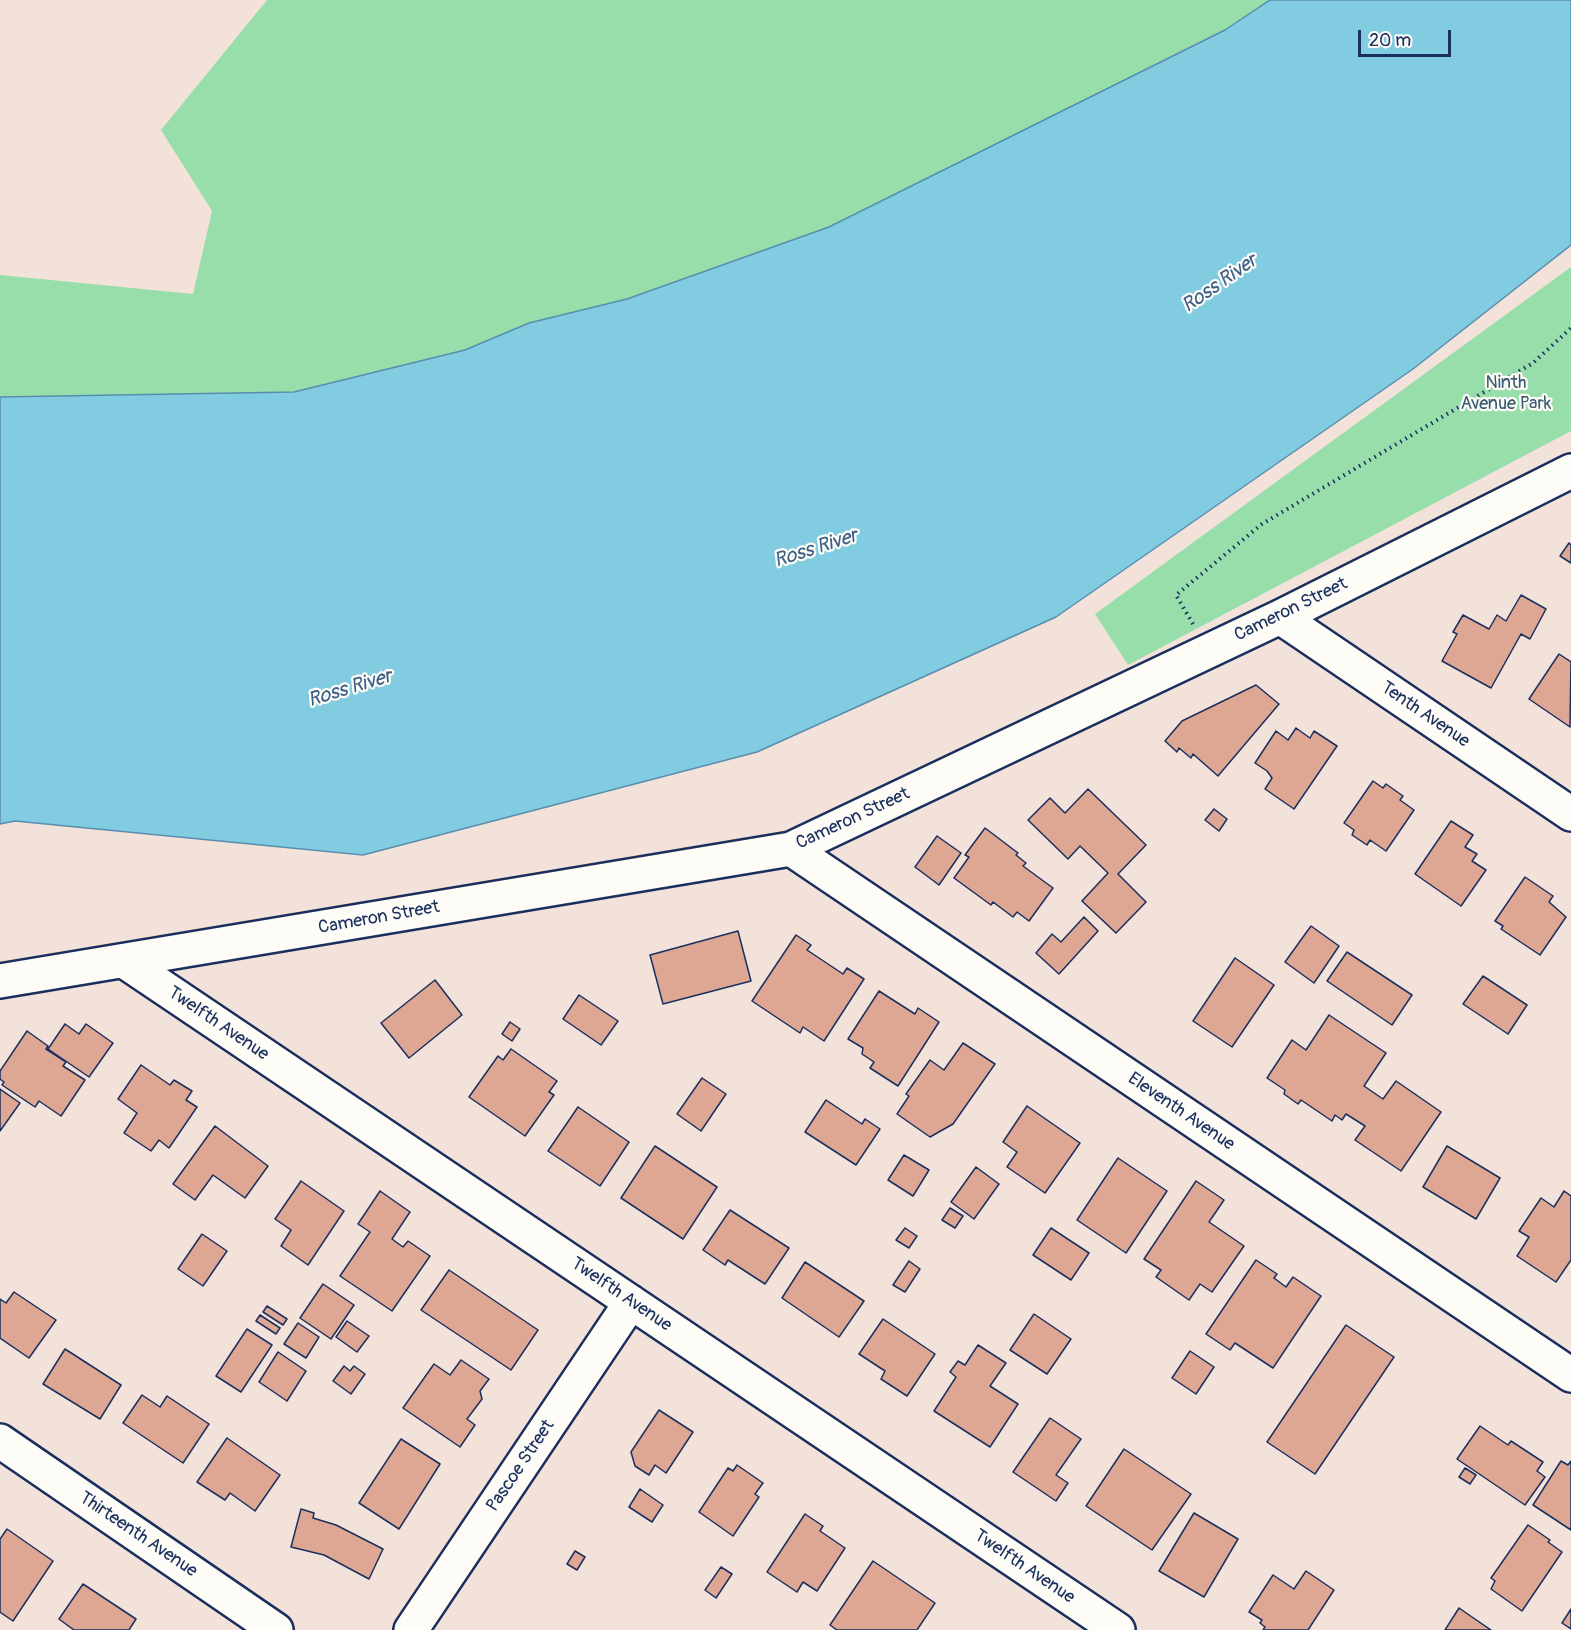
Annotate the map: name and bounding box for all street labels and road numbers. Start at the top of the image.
street label: Cameron Street [1231,573,1351,647]
street label: Tenth Avenue [1377,677,1473,753]
street label: Cameron Street [793,783,913,855]
street label: Cameron Street [317,897,441,939]
street label: Twelfth Avenue [163,982,273,1066]
street label: Eleventh Avenue [1124,1068,1238,1156]
street label: Twelfth Avenue [566,1253,676,1337]
street label: Pascoe Street [482,1416,560,1516]
street label: Thirteenth Avenue [75,1488,201,1582]
street label: Twelfth Avenue [969,1525,1079,1609]

